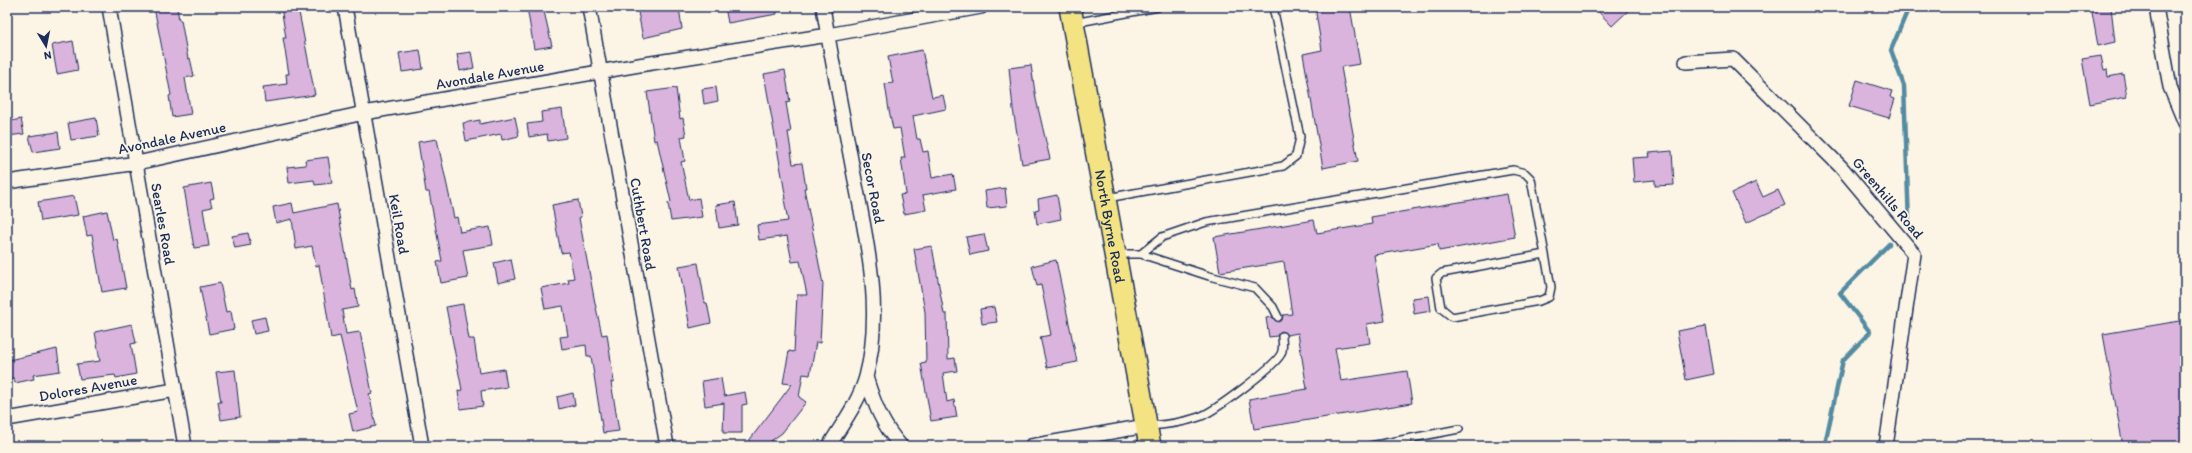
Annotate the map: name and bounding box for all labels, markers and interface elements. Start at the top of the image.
north arrow [26,26,66,66]
text: N [43,48,52,62]
street label: Avondale Avenue [434,57,546,93]
street label: Avondale Avenue [116,118,228,158]
street label: Secor Road [857,151,889,225]
street label: Greenhills Road [1849,153,1928,243]
street label: North Byrne Road [1091,168,1129,285]
street label: Cuthbert Road [626,176,660,272]
street label: Searles Road [147,182,179,267]
street label: Keil Road [385,192,413,256]
street label: Dolores Avenue [37,371,139,405]

